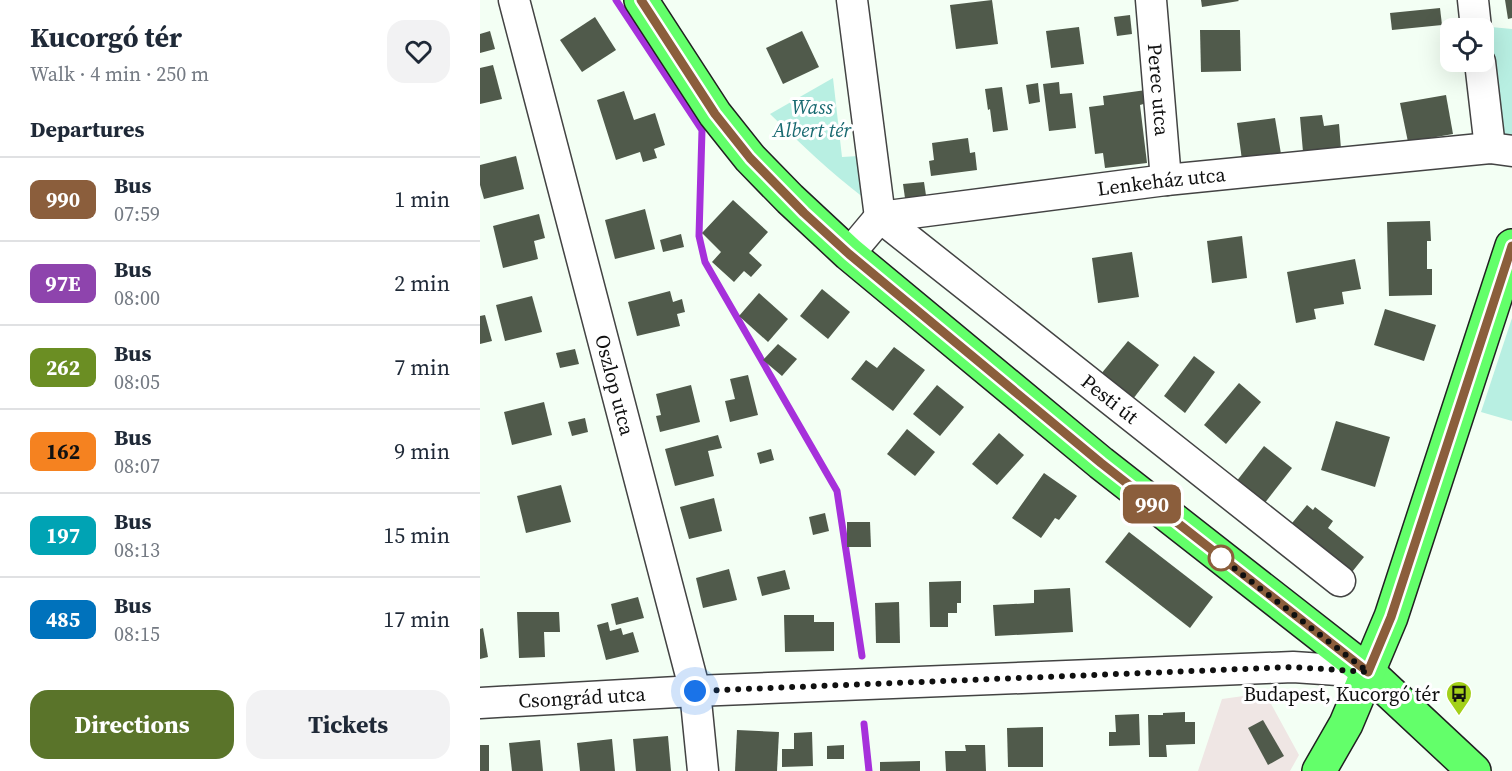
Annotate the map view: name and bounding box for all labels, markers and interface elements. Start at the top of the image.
text: Kucorgó tér [30,18,182,56]
map controls [1440,18,1494,72]
button: locate [1440,18,1494,72]
button: heart [387,20,450,83]
street label: Perec utca [1141,42,1176,138]
text: Walk · 4 min · 250 m [30,60,209,88]
park label: Wass Albert tér [772,93,852,144]
text: Departures [30,114,144,144]
street label: Lenkeház utca [1096,160,1228,203]
text: Bus [114,170,151,200]
text: 1 min [394,184,450,214]
text: 990 [46,185,80,214]
text: 07:59 [114,200,160,228]
text: Bus [114,254,151,284]
text: 2 min [394,268,450,298]
text: 97E [45,269,81,298]
text: 08:00 [114,284,160,312]
street label: Oszlop utca [588,332,642,439]
text: Bus [114,338,151,368]
text: 7 min [394,352,450,382]
text: 262 [46,353,80,382]
text: 08:05 [114,368,160,396]
street label: Pesti út [1076,368,1145,431]
text: Bus [114,422,151,452]
text: 9 min [394,436,450,466]
text: 162 [46,437,80,466]
text: 08:07 [114,452,160,480]
line badge: 990 [1118,484,1186,524]
text: 990 [1135,490,1169,519]
text: Bus [114,506,151,536]
text: 15 min [383,520,450,550]
text: 197 [46,521,80,550]
text: 08:13 [114,536,160,564]
unlabelled marker [1208,545,1234,571]
text: Bus [114,590,151,620]
text: 17 min [383,604,450,634]
text: 485 [46,605,80,634]
text: 08:15 [114,620,160,648]
your location [680,676,710,706]
bus stop icon: Budapest, Kucorgó tér [1444,679,1474,717]
street label: Csongrád utca [517,680,647,715]
place label: Budapest, Kucorgó tér [1243,680,1441,708]
button: Directions [30,690,234,759]
button: Tickets [246,690,450,759]

